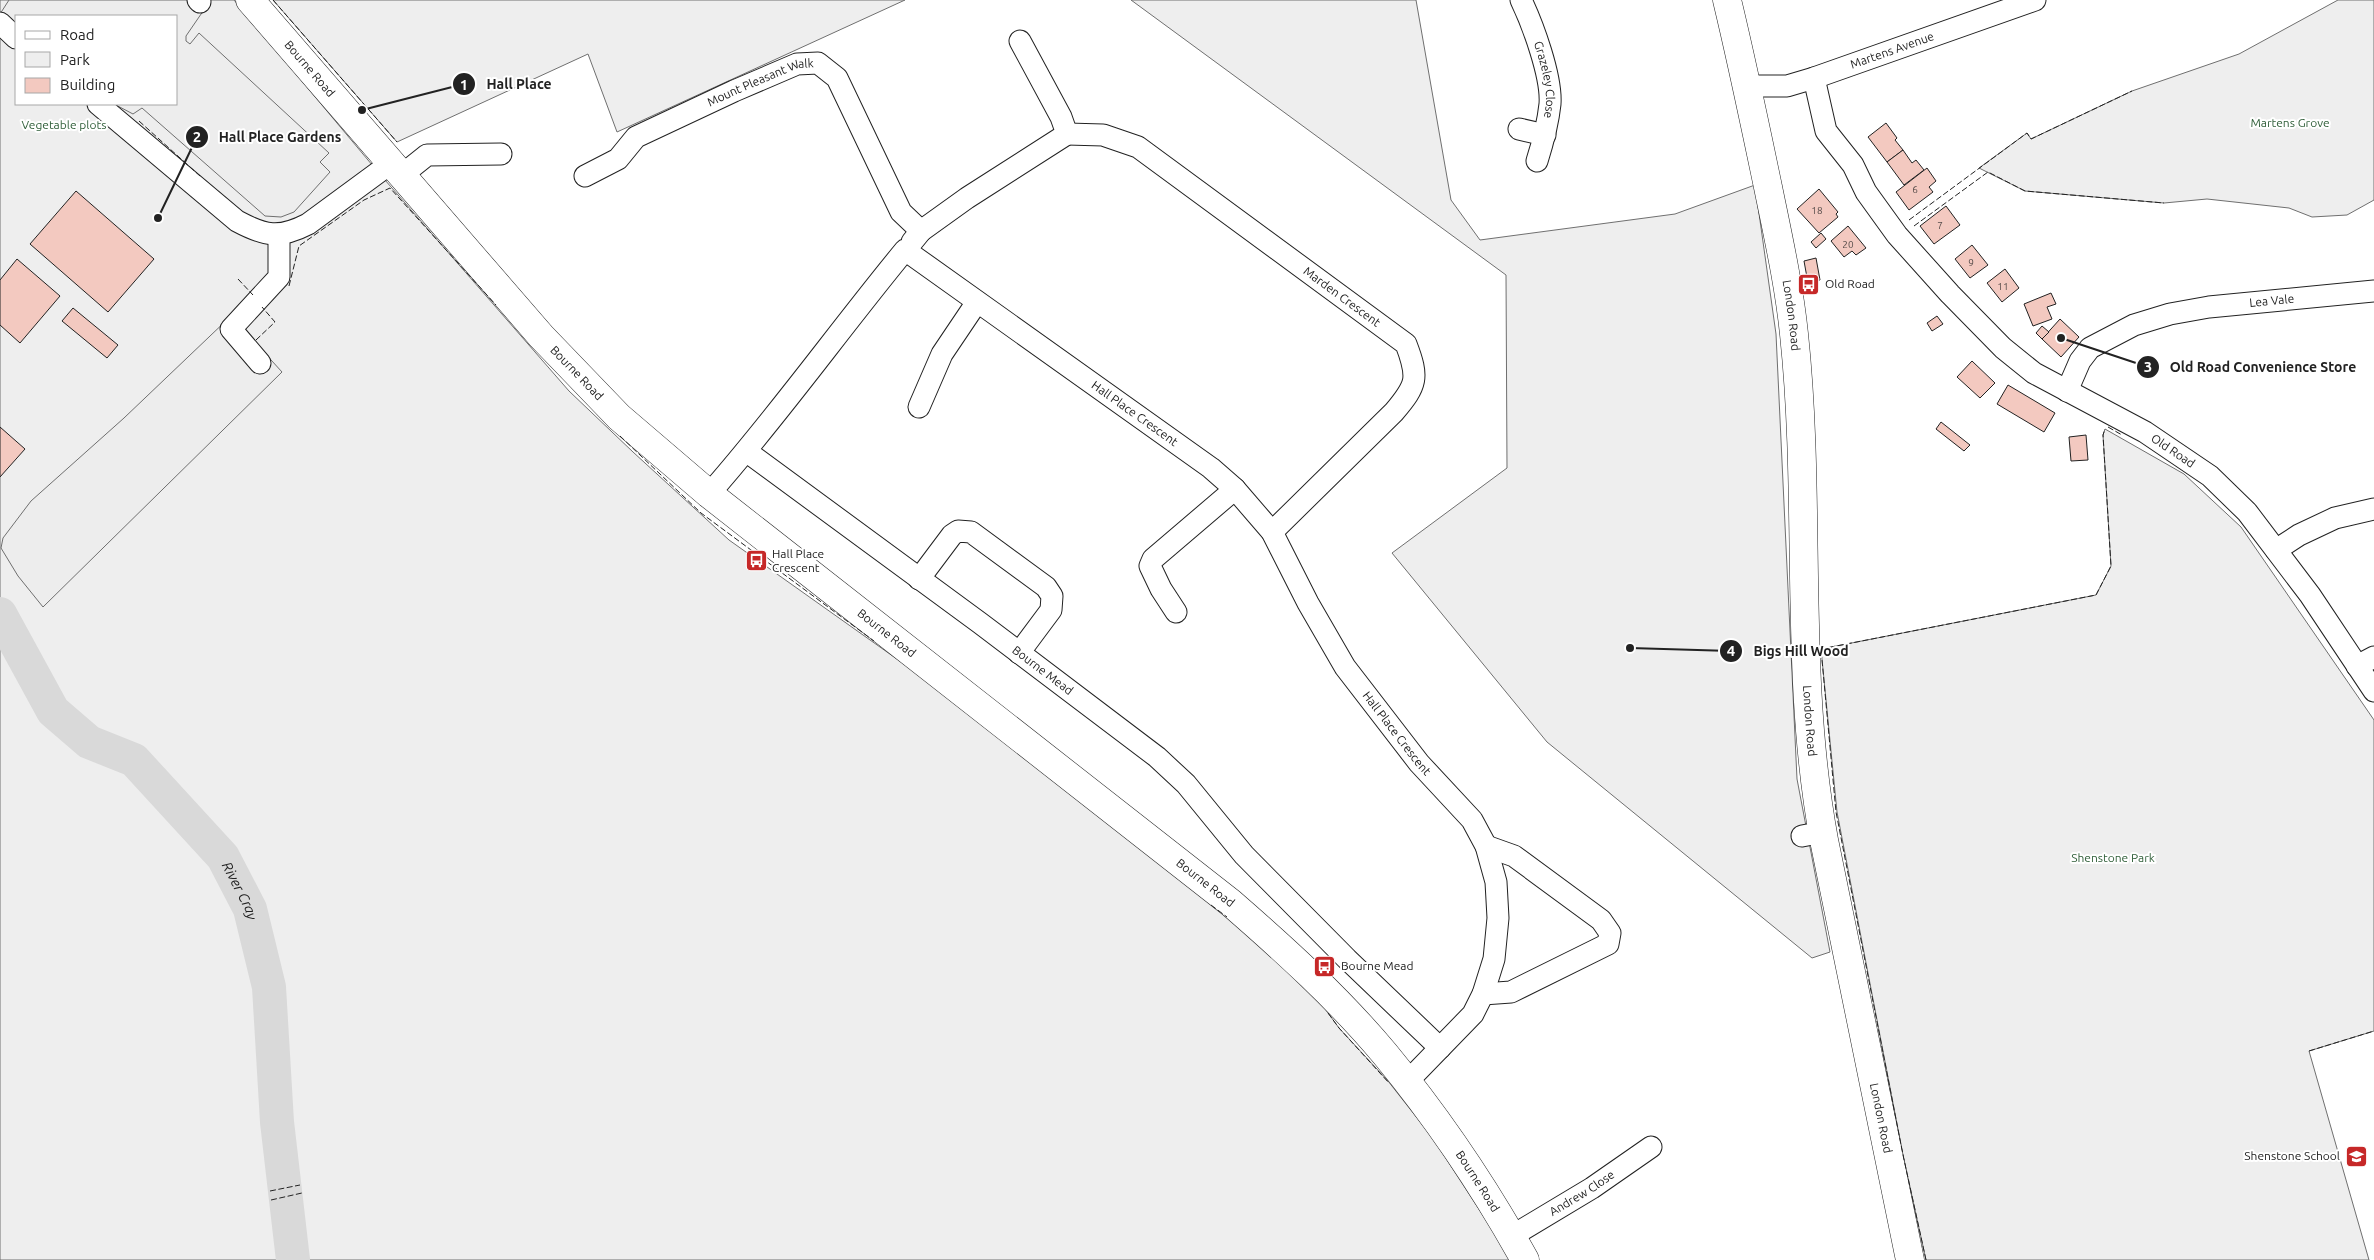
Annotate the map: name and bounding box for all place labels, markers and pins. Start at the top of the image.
callout: Hall Place [451,70,561,99]
callout: Hall Place Gardens [184,122,352,151]
bus stop icon: Old Road [1797,272,1821,296]
place label: Old Road [1825,277,1875,290]
callout: Old Road Convenience Store [2135,353,2367,382]
place label: Hall Place Crescent [772,547,824,574]
bus stop icon: Hall Place Crescent [744,549,768,573]
callout: Bigs Hill Wood [1719,637,1859,666]
bus stop icon: Bourne Mead [1313,954,1337,978]
place label: Bourne Mead [1341,959,1414,972]
school or university icon: Shenstone School [2344,1144,2368,1168]
place label: Shenstone School [2244,1149,2340,1162]

